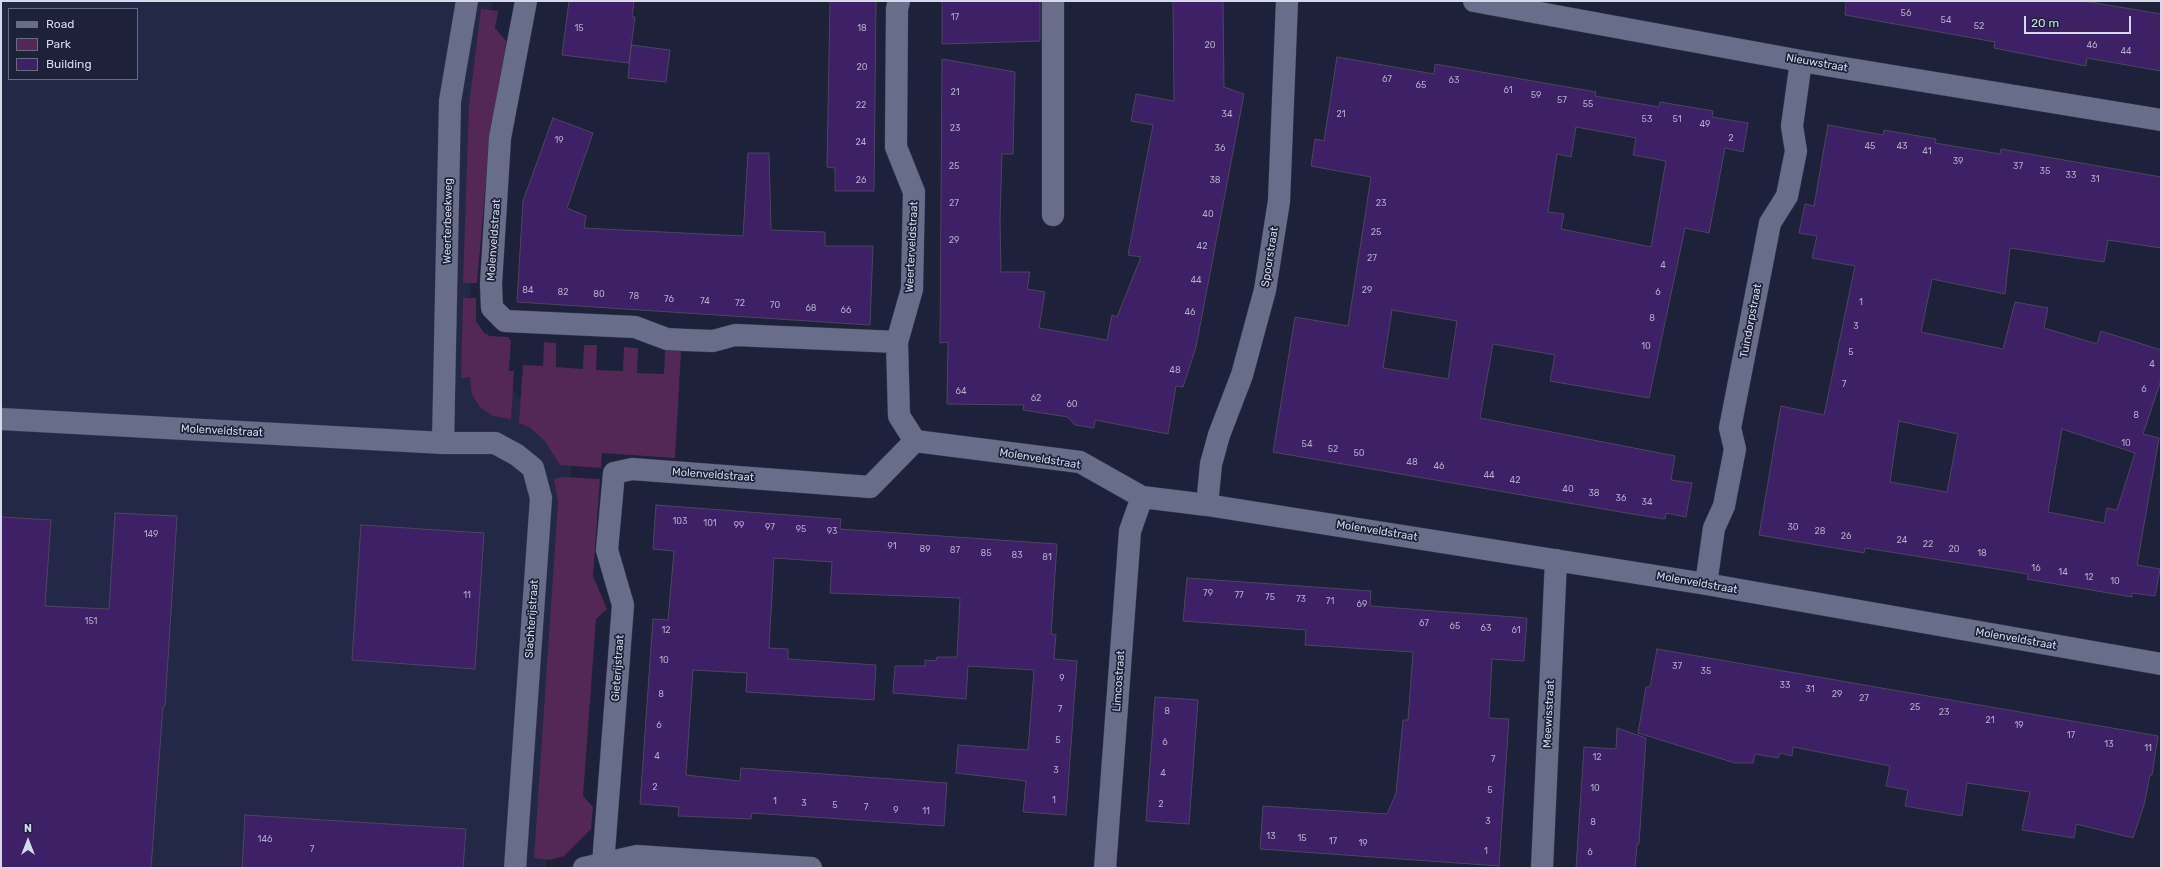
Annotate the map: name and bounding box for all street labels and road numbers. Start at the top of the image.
street label: Nieuwstraat [1785,51,1849,75]
street label: Weerterbeekweg [441,178,455,264]
street label: Molenveldstraat [485,199,503,281]
street label: Weerterveldstraat [903,201,921,293]
street label: Spoorstraat [1259,226,1281,288]
street label: Tuindorpstraat [1737,283,1765,359]
street label: Molenveldstraat [181,422,263,440]
street label: Molenveldstraat [998,446,1082,472]
street label: Molenveldstraat [672,466,754,484]
street label: Molenveldstraat [1335,518,1419,544]
street label: Molenveldstraat [1655,569,1739,597]
street label: Slachterijstraat [523,579,541,659]
street label: Molenveldstraat [1974,625,2058,653]
street label: Gieterijstraat [609,634,627,702]
street label: Limcostraat [1110,650,1128,712]
street label: Meewisstraat [1541,680,1557,748]

